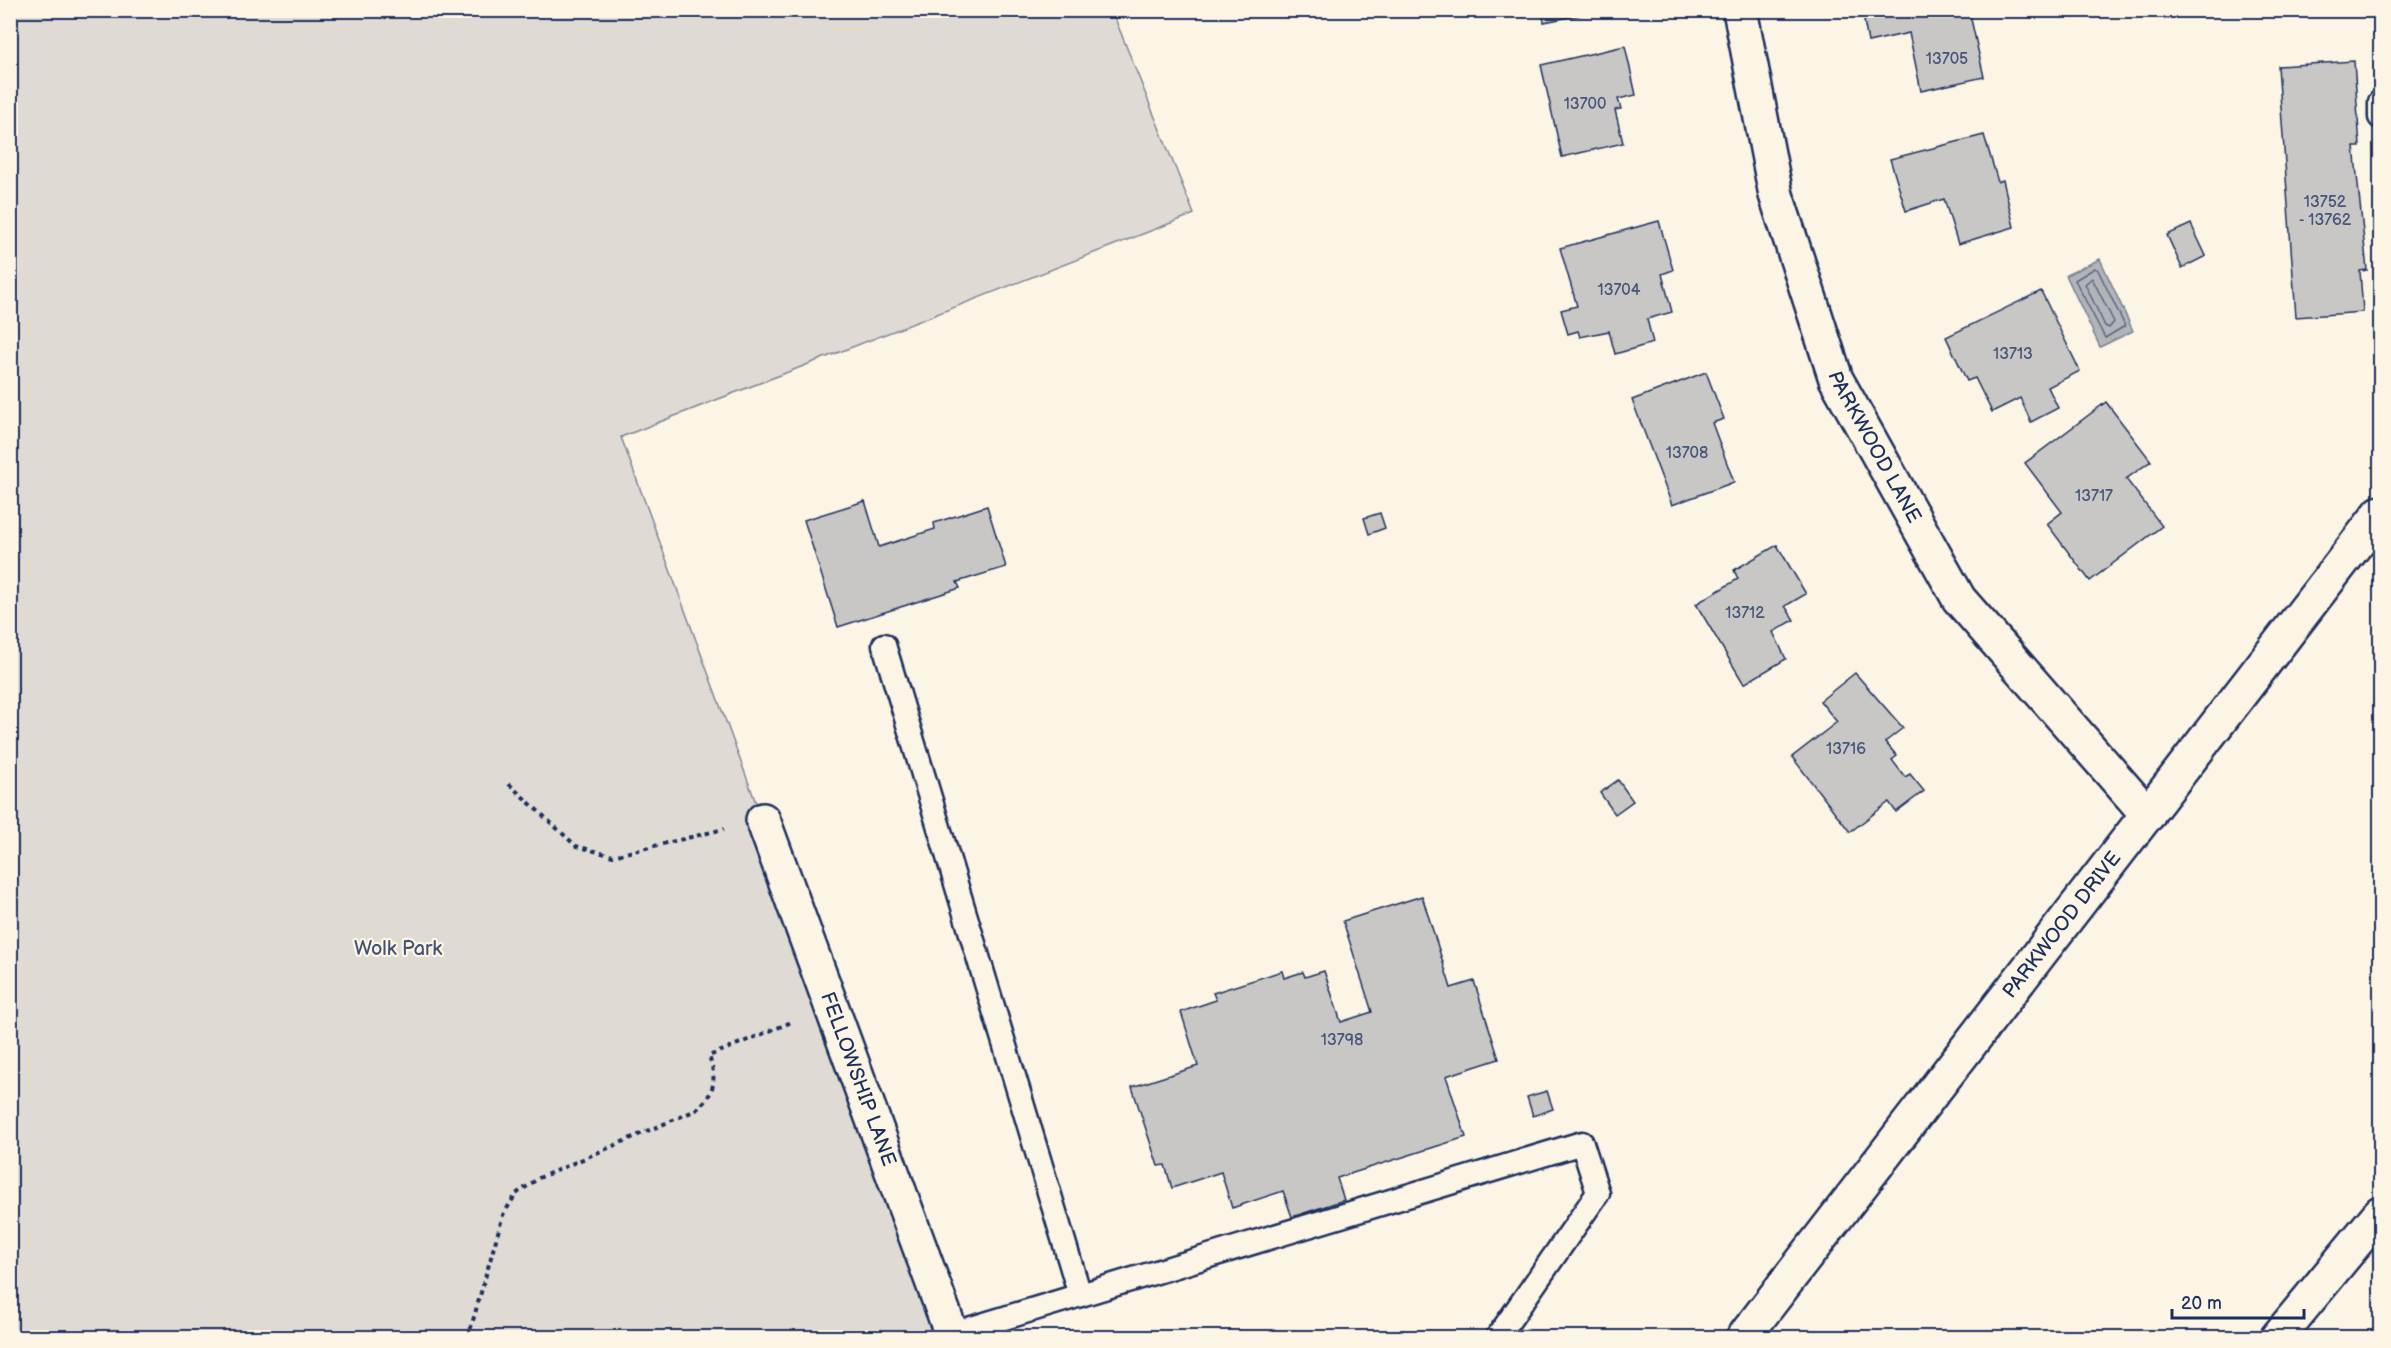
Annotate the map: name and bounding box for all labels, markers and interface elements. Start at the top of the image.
house number: 13705 [1926,50,1968,69]
house number: 13700 [1564,95,1606,114]
house number: 13752 - 13762 [2299,193,2352,230]
house number: 13704 [1597,281,1641,300]
house number: 13713 [1993,345,2033,364]
street label: PARKWOOD LANE [1822,368,1926,527]
house number: 13708 [1666,444,1708,463]
house number: 13717 [2075,487,2113,506]
house number: 13712 [1725,604,1765,623]
house number: 13716 [1826,740,1866,759]
street label: PARKWOOD DRIVE [1998,847,2126,1003]
park label: Wolk Park [354,937,442,961]
street label: FELLOWSHIP LANE [815,989,901,1169]
house number: 13798 [1321,1031,1363,1050]
scale bar [2172,1282,2304,1320]
text: 20 m [2181,1293,2222,1314]

